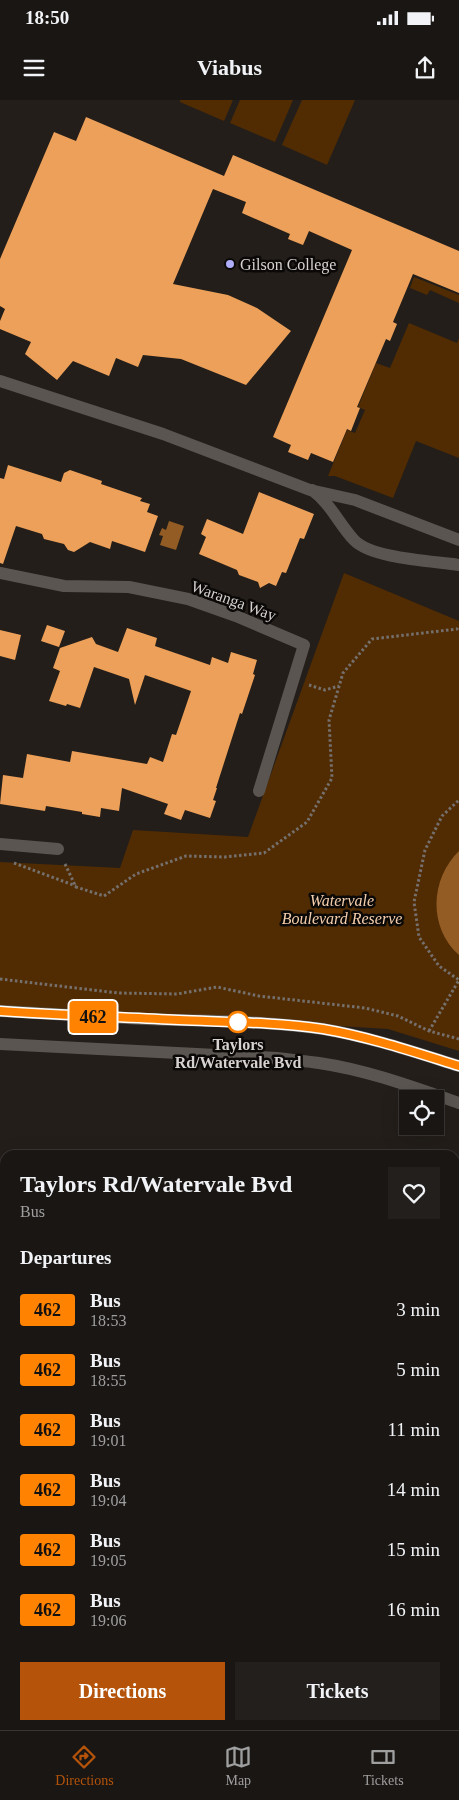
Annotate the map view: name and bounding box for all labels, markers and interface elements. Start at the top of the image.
text: 18:50 [25,7,69,28]
icon: menu [20,54,48,82]
icon: share [411,54,439,82]
text: Viabus [197,55,262,80]
place label: Gilson College [240,256,336,274]
marker: Gilson College [224,258,236,270]
street label: Waranga Way [189,577,279,625]
park label: Watervale Boulevard Reserve [282,892,402,927]
line badge: 462 [64,1001,122,1033]
text: 462 [80,1007,107,1027]
marker: Taylors Rd/Watervale Bvd [227,1011,249,1033]
place label: Taylors Rd/Watervale Bvd [175,1036,301,1071]
map controls [399,1090,444,1135]
button: locate [399,1090,444,1135]
button: heart [388,1167,440,1219]
text: Taylors Rd/Watervale Bvd [20,1171,292,1197]
text: Bus [20,1203,45,1220]
text: Departures [20,1247,111,1268]
text: Bus [90,1290,121,1311]
text: 3 min [396,1299,440,1320]
text: 462 [34,1300,61,1320]
text: 18:53 [90,1312,126,1329]
text: Bus [90,1350,121,1371]
text: 5 min [396,1359,440,1380]
text: 462 [34,1360,61,1380]
text: 18:55 [90,1372,126,1389]
text: Bus [90,1410,121,1431]
text: 11 min [387,1419,440,1440]
text: 462 [34,1420,61,1440]
text: 19:01 [90,1432,126,1449]
text: Bus [90,1470,121,1491]
text: 14 min [387,1479,440,1500]
text: 462 [34,1480,61,1500]
text: 19:04 [90,1492,126,1509]
text: Bus [90,1530,121,1551]
text: 15 min [387,1539,440,1560]
text: 462 [34,1540,61,1560]
text: 19:05 [90,1552,126,1569]
text: Bus [90,1590,121,1611]
text: 16 min [387,1599,440,1620]
text: 462 [34,1600,61,1620]
text: 19:06 [90,1612,126,1629]
button: Directions [20,1662,225,1720]
button: Tickets [235,1662,440,1720]
tab: Directions [55,1743,114,1789]
tab: Map [224,1743,252,1789]
tab: Tickets [363,1743,404,1789]

